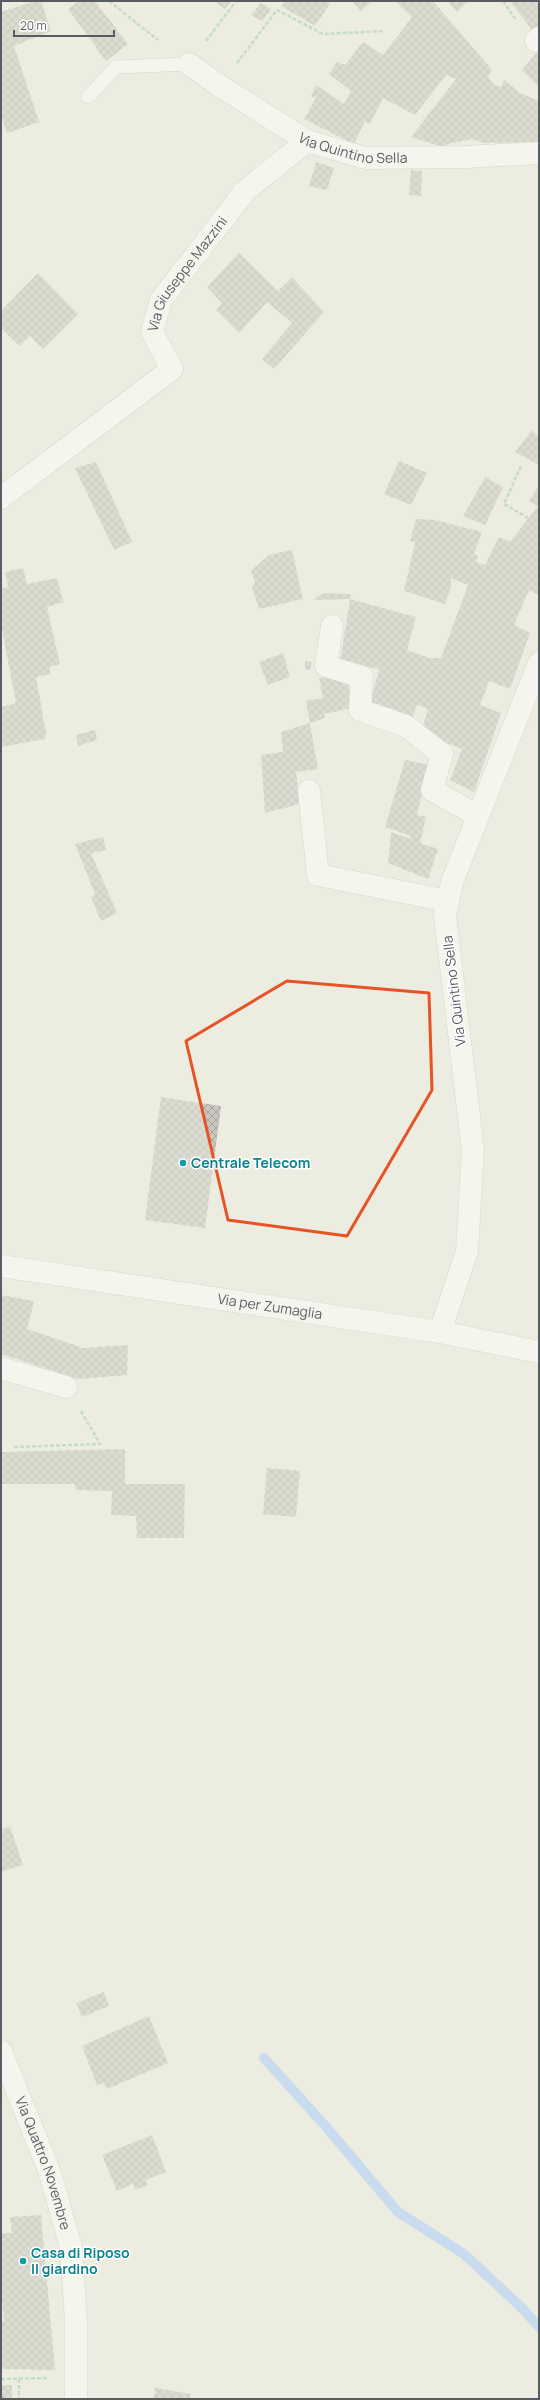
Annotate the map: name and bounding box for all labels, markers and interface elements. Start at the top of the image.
scale bar [14,12,114,38]
text: 20 m [20,17,47,34]
street label: Via Quintino Sella [295,128,407,167]
street label: Via Giuseppe Mazzini [143,212,231,334]
street label: Via Quintino Sella [437,935,470,1048]
place label: Centrale Telecom [191,1153,310,1172]
marker: Centrale Telecom [178,1158,188,1168]
street label: Via per Zumaglia [216,1289,324,1323]
street label: Via Quattro Novembre [11,2093,76,2232]
place label: Casa di Riposo Il giardino [31,2243,130,2278]
marker: Casa di Riposo Il giardino [18,2256,28,2266]

